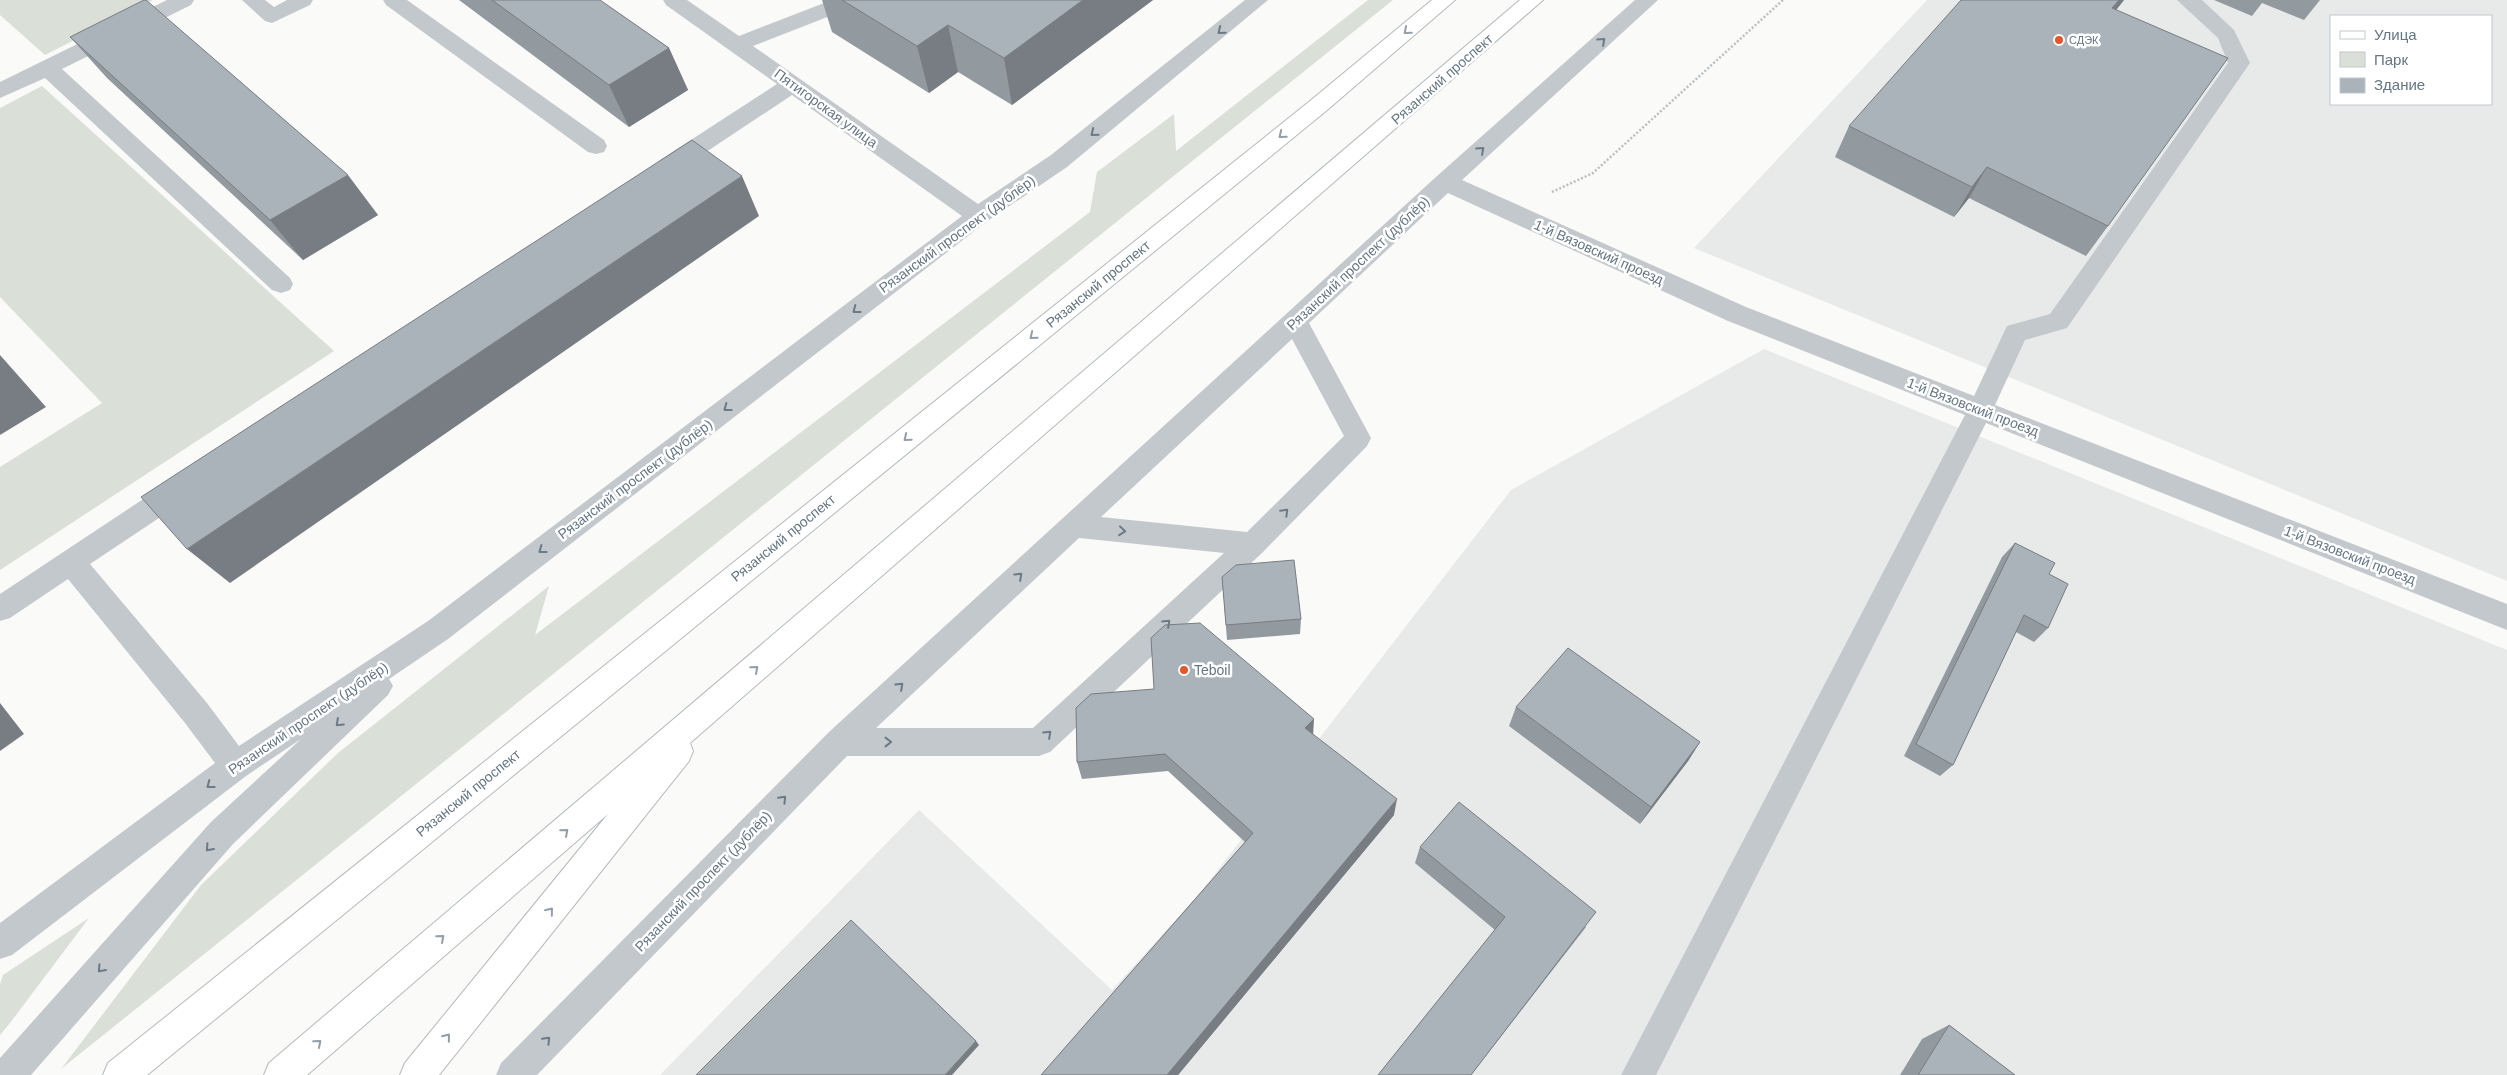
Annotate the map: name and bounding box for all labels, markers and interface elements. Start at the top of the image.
legend [2330,15,2492,105]
one-way arrow [1217,25,1226,34]
one-way arrow [1404,26,1413,34]
text: Улица [2374,26,2417,43]
street label: Рязанский проспект [1388,30,1496,127]
marker: СДЭК [2053,34,2065,46]
place label: СДЭК [2069,34,2099,46]
one-way arrow [1597,38,1606,47]
text: Парк [2374,51,2408,68]
street label: Пятигорская улица [771,65,881,151]
text: Здание [2374,76,2425,93]
one-way arrow [1091,127,1100,135]
one-way arrow [1279,129,1288,137]
one-way arrow [1476,147,1485,156]
street label: Рязанский проспект (дублёр) [876,172,1038,296]
street label: Рязанский проспект (дублёр) [1283,193,1433,333]
street label: 1-й Вязовский проезд [1532,216,1666,288]
street label: Рязанский проспект [1043,237,1154,331]
one-way arrow [853,304,862,312]
one-way arrow [1030,330,1039,338]
street label: 1-й Вязовский проезд [1905,374,2041,440]
one-way arrow [724,403,733,411]
street label: Рязанский проспект (дублёр) [555,416,715,542]
one-way arrow [903,433,912,442]
street label: Рязанский проспект [728,491,839,585]
one-way arrow [1279,508,1288,517]
street label: 1-й Вязовский проезд [2282,522,2418,588]
one-way arrow [1118,525,1126,536]
one-way arrow [539,544,548,552]
one-way arrow [1014,573,1023,582]
one-way arrow [1161,620,1170,629]
street label: Рязанский проспект (дублёр) [225,659,391,777]
place label: Teboil [1194,662,1231,678]
marker: Teboil [1178,664,1190,676]
one-way arrow [749,666,758,675]
one-way arrow [894,683,903,692]
one-way arrow [335,717,344,726]
one-way arrow [1042,731,1051,740]
one-way arrow [885,737,893,747]
street label: Рязанский проспект [413,746,524,840]
one-way arrow [206,779,216,788]
one-way arrow [777,796,786,805]
street label: Рязанский проспект (дублёр) [632,807,774,955]
one-way arrow [559,829,568,838]
one-way arrow [206,842,215,851]
one-way arrow [544,907,553,916]
one-way arrow [436,934,445,943]
one-way arrow [98,964,107,973]
one-way arrow [442,1034,450,1043]
one-way arrow [541,1037,550,1046]
one-way arrow [312,1040,321,1049]

